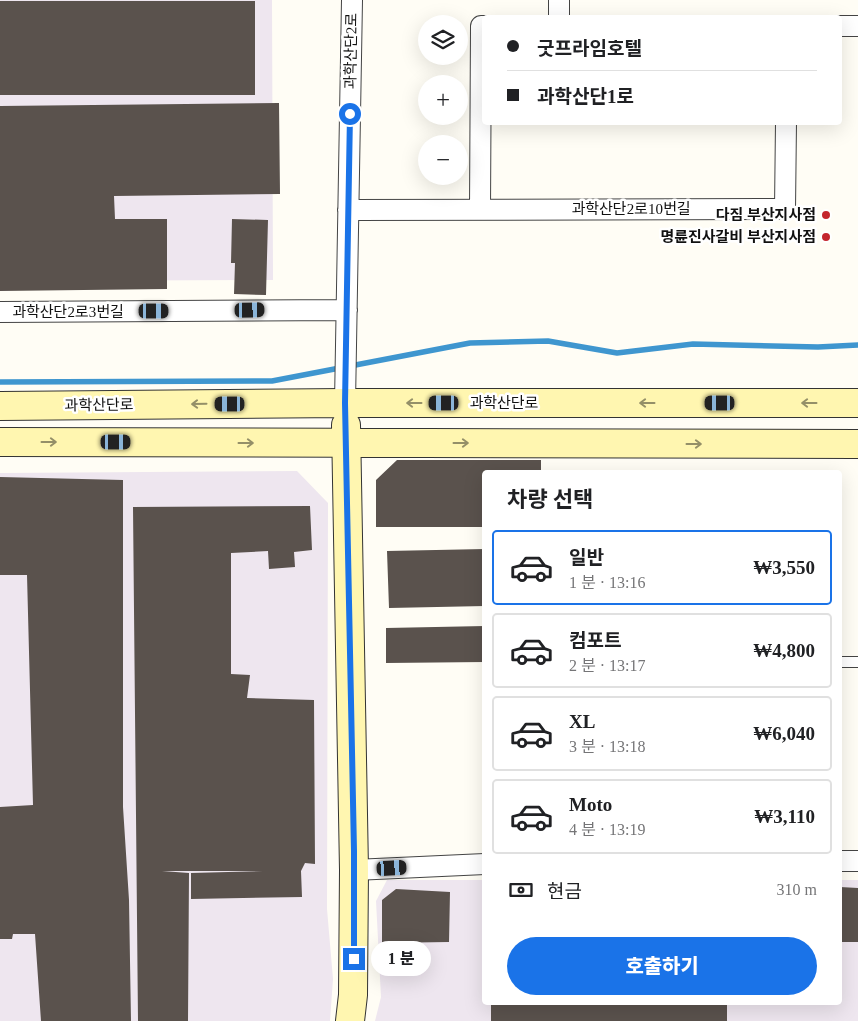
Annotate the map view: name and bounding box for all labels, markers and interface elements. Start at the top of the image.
street label: 과학산단2로 [341,13,360,89]
map controls [418,15,468,185]
button: layers [418,15,468,65]
text: 굿프라임호텔 [537,38,642,59]
button: + [418,75,468,125]
text: 과학산단1로 [537,86,634,107]
route start [339,103,361,125]
button: − [418,135,468,185]
street label: 과학산단2로10번길 [571,200,691,217]
place label: 다짐 부산지사점 [716,207,816,223]
marker: 다짐 부산지사점 [820,209,832,221]
place label: 명륜진사갈비 부산지사점 [660,229,816,245]
marker: 명륜진사갈비 부산지사점 [820,231,832,243]
car [234,302,265,318]
street label: 과학산단2로3번길 [12,303,124,320]
car [139,304,169,319]
street label: 과학산단로 [469,394,539,411]
street label: 과학산단로 [64,395,134,414]
car [429,396,459,411]
car [705,396,735,411]
car [215,397,245,412]
one-way arrow [407,398,423,408]
one-way arrow [639,398,656,408]
one-way arrow [801,398,818,408]
one-way arrow [192,399,208,409]
car [101,435,131,450]
one-way arrow [40,437,56,447]
one-way arrow [238,438,254,448]
one-way arrow [452,438,469,448]
one-way arrow [685,439,701,449]
text: 차량 선택 [507,487,593,512]
icon: car [509,545,554,590]
text: 일반 [569,547,604,568]
text: ₩3,550 [753,557,815,578]
text: 1 분 · 13:16 [569,574,646,591]
icon: car [509,628,554,673]
text: 컴포트 [569,630,621,651]
text: ₩4,800 [753,640,815,661]
text: 2 분 · 13:17 [569,657,646,674]
icon: car [509,711,554,756]
text: XL [569,711,595,732]
text: ₩6,040 [753,723,815,744]
text: 3 분 · 13:18 [569,738,646,755]
icon: car [509,794,554,839]
text: Moto [569,794,612,815]
text: ₩3,110 [754,806,815,827]
text: 4 분 · 13:19 [569,821,646,838]
car [376,860,407,876]
icon: cash [507,876,535,904]
text: 현금 [547,881,582,902]
text: 310 m [777,881,817,898]
button: 호출하기 [507,937,817,995]
callout: 1 분 [372,942,432,976]
route end [343,948,365,970]
text: 1 분 [388,950,414,967]

